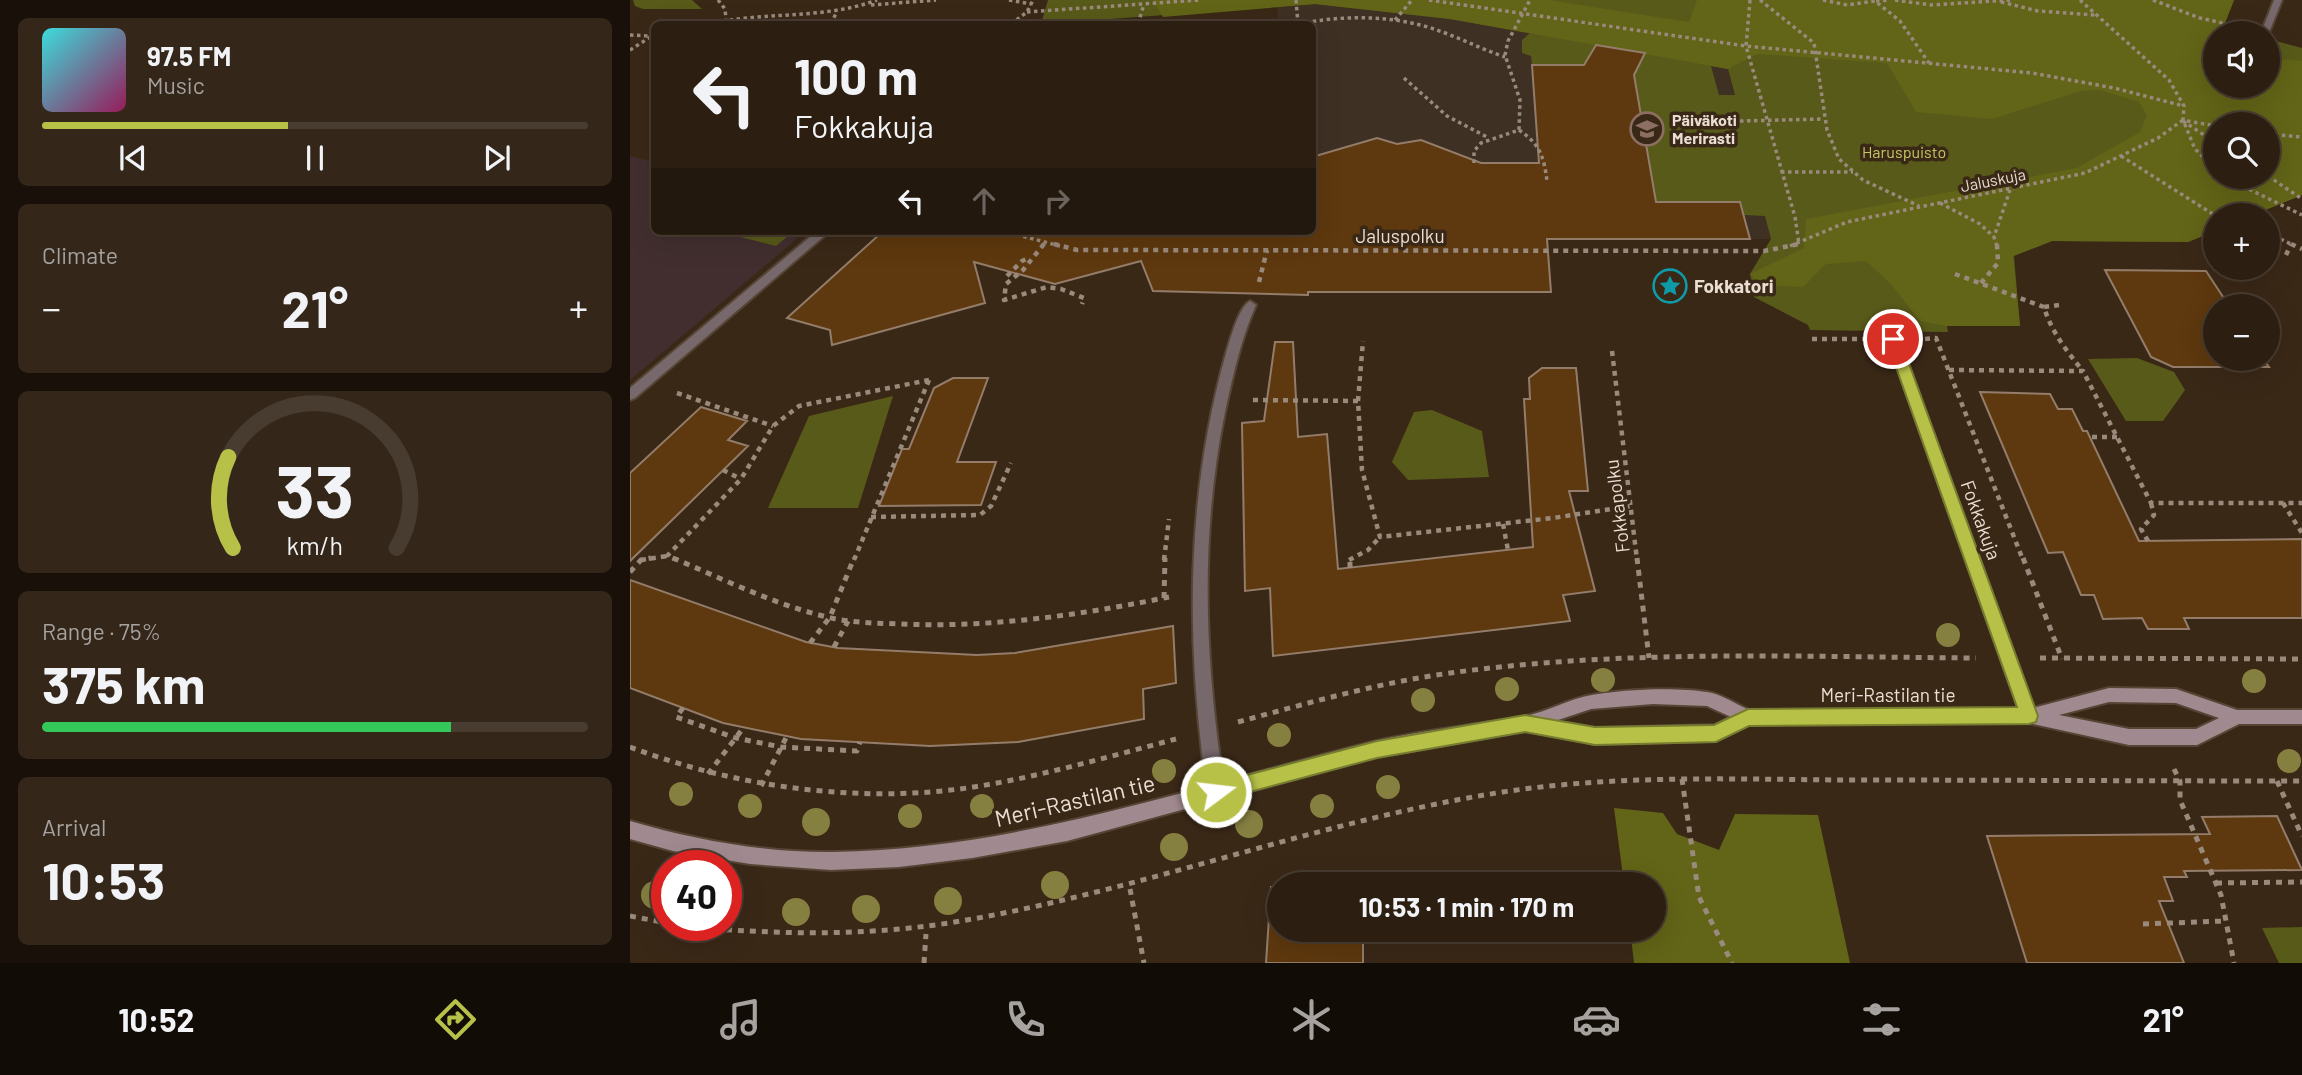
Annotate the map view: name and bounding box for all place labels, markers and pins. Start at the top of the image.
school or university icon: Päiväkoti Merirasti [1628,110,1666,148]
place label: Päiväkoti Merirasti [1672,110,1737,147]
place icon: Fokkatori [1651,267,1689,305]
place label: Fokkatori [1694,274,1774,297]
pin [1863,309,1923,369]

